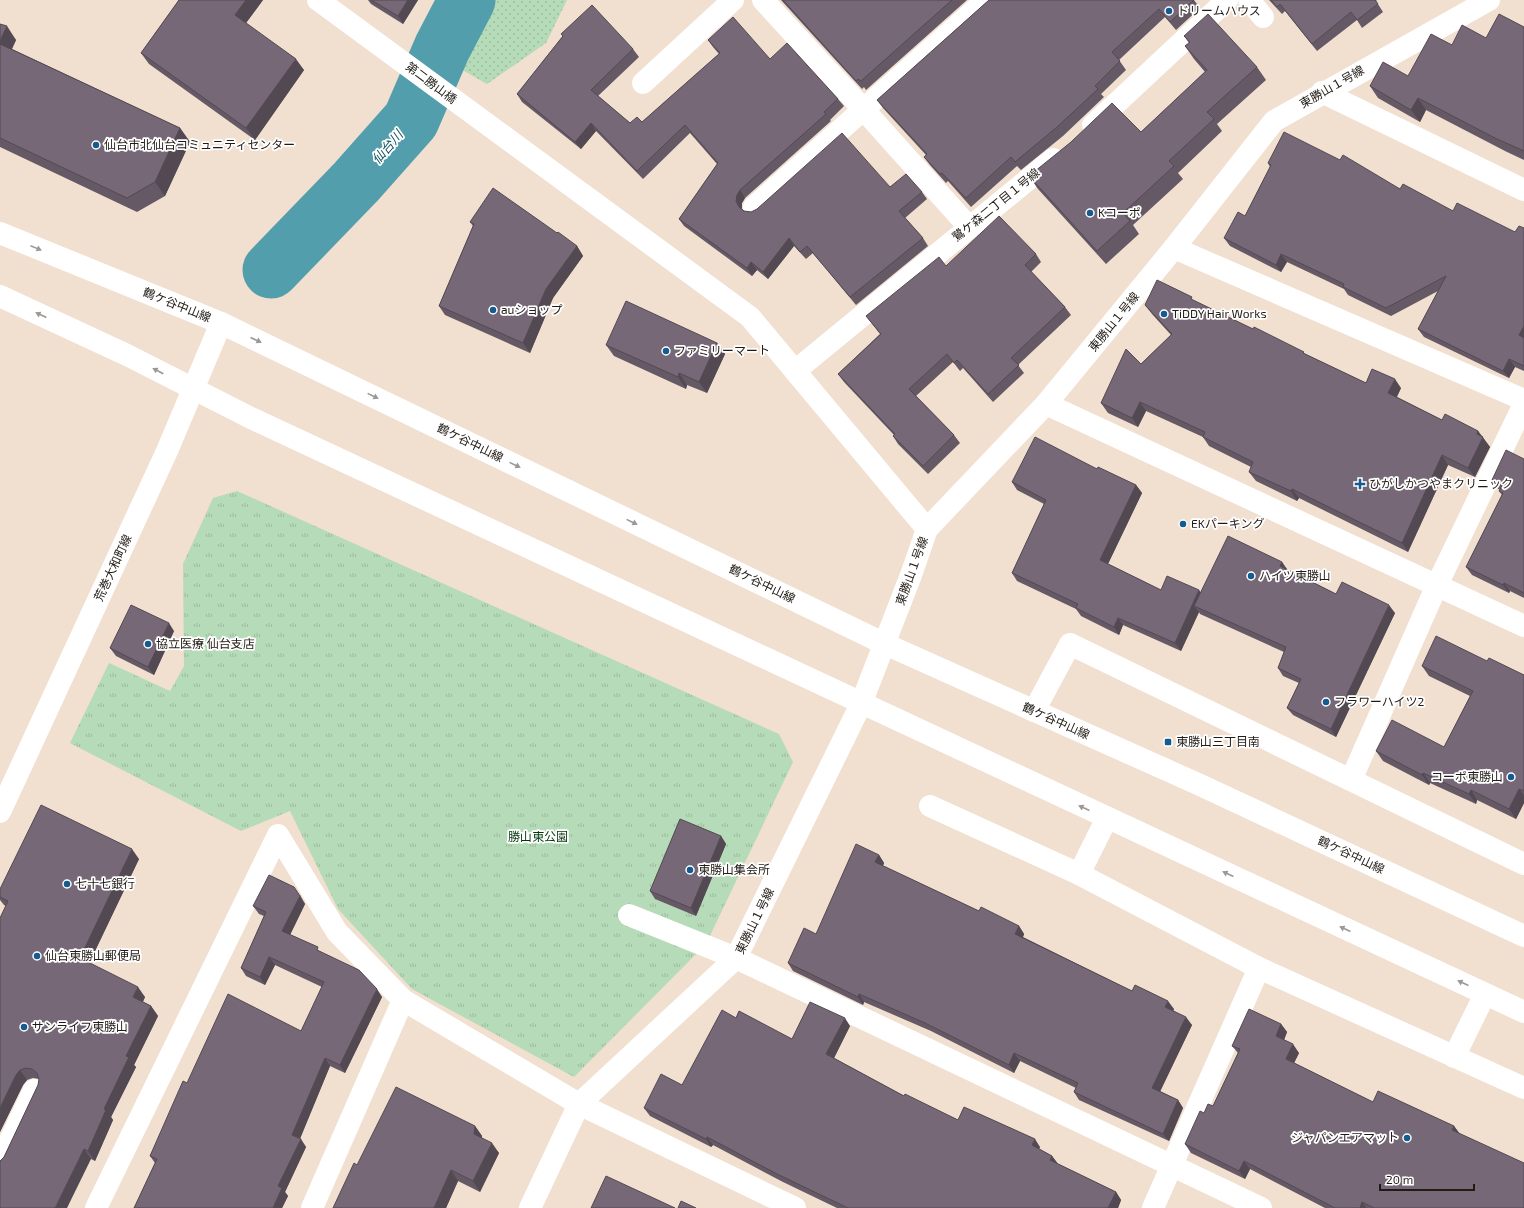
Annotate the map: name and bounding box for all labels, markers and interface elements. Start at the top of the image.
place label: ドリームハウス [1177,3,1261,17]
marker: ドリームハウス [1164,6,1174,16]
street label: 第二勝山橋 [403,59,460,106]
street label: 東勝山１号線 [1297,62,1366,110]
water label: 仙台川 [368,126,407,167]
place label: 仙台市北仙台コミュニティセンター [104,137,295,151]
marker: 仙台市北仙台コミュニティセンター [91,140,101,150]
street label: 鷺ケ森二丁目１号線 [949,165,1042,244]
place label: Kコーポ [1098,205,1141,219]
marker: Kコーポ [1085,208,1095,218]
one-way arrow [31,245,43,251]
street label: 鶴ケ谷中山線 [141,284,213,324]
street label: 東勝山１号線 [1085,289,1141,354]
place label: auショップ [501,302,562,316]
marker: auショップ [488,305,498,315]
place label: TiDDY Hair Works [1172,306,1267,320]
marker: TiDDY Hair Works [1159,309,1169,319]
one-way arrow [36,312,47,318]
one-way arrow [250,337,262,343]
place label: ファミリーマート [674,343,770,357]
marker: ファミリーマート [661,346,671,356]
one-way arrow [153,368,164,375]
one-way arrow [367,393,379,399]
street label: 鶴ケ谷中山線 [435,420,506,464]
one-way arrow [510,462,521,468]
place label: ひがしかつやまクリニック [1369,476,1513,490]
marker: ひがしかつやまクリニック [1354,478,1366,490]
place label: EKパーキング [1191,516,1264,530]
one-way arrow [627,519,638,525]
marker: EKパーキング [1178,519,1188,529]
street label: 荒巻大和町線 [91,532,134,603]
street label: 東勝山１号線 [892,534,930,607]
street label: 鶴ケ谷中山線 [727,561,798,605]
place label: ハイツ東勝山 [1259,568,1331,582]
marker: ハイツ東勝山 [1246,571,1256,581]
place label: 協立医療 仙台支店 [156,636,255,650]
marker: 協立医療 仙台支店 [143,639,153,649]
place label: フラワーハイツ2 [1334,694,1425,708]
marker: フラワーハイツ2 [1321,697,1331,707]
street label: 鶴ケ谷中山線 [1021,699,1092,741]
place label: 東勝山三丁目南 [1176,734,1260,748]
marker: 東勝山三丁目南 [1163,737,1173,747]
place label: コーポ東勝山 [1431,769,1503,783]
marker: コーポ東勝山 [1506,772,1516,782]
one-way arrow [1078,805,1090,811]
park label: 勝山東公園 [508,829,568,843]
street label: 鶴ケ谷中山線 [1316,833,1387,876]
place label: 東勝山集会所 [698,862,770,876]
marker: 東勝山集会所 [685,865,695,875]
one-way arrow [1222,871,1233,877]
place label: 七十七銀行 [75,876,135,890]
marker: 七十七銀行 [62,879,72,889]
street label: 東勝山１号線 [732,885,776,956]
one-way arrow [1340,926,1351,932]
place label: 仙台東勝山郵便局 [45,948,141,962]
marker: 仙台東勝山郵便局 [32,951,42,961]
one-way arrow [1458,980,1469,986]
place label: サンライフ東勝山 [32,1019,128,1033]
marker: サンライフ東勝山 [19,1022,29,1032]
place label: ジャパンエアマット [1291,1130,1399,1144]
marker: ジャパンエアマット [1402,1133,1412,1143]
scale bar [1380,1166,1474,1192]
text: 20 m [1386,1172,1413,1186]

